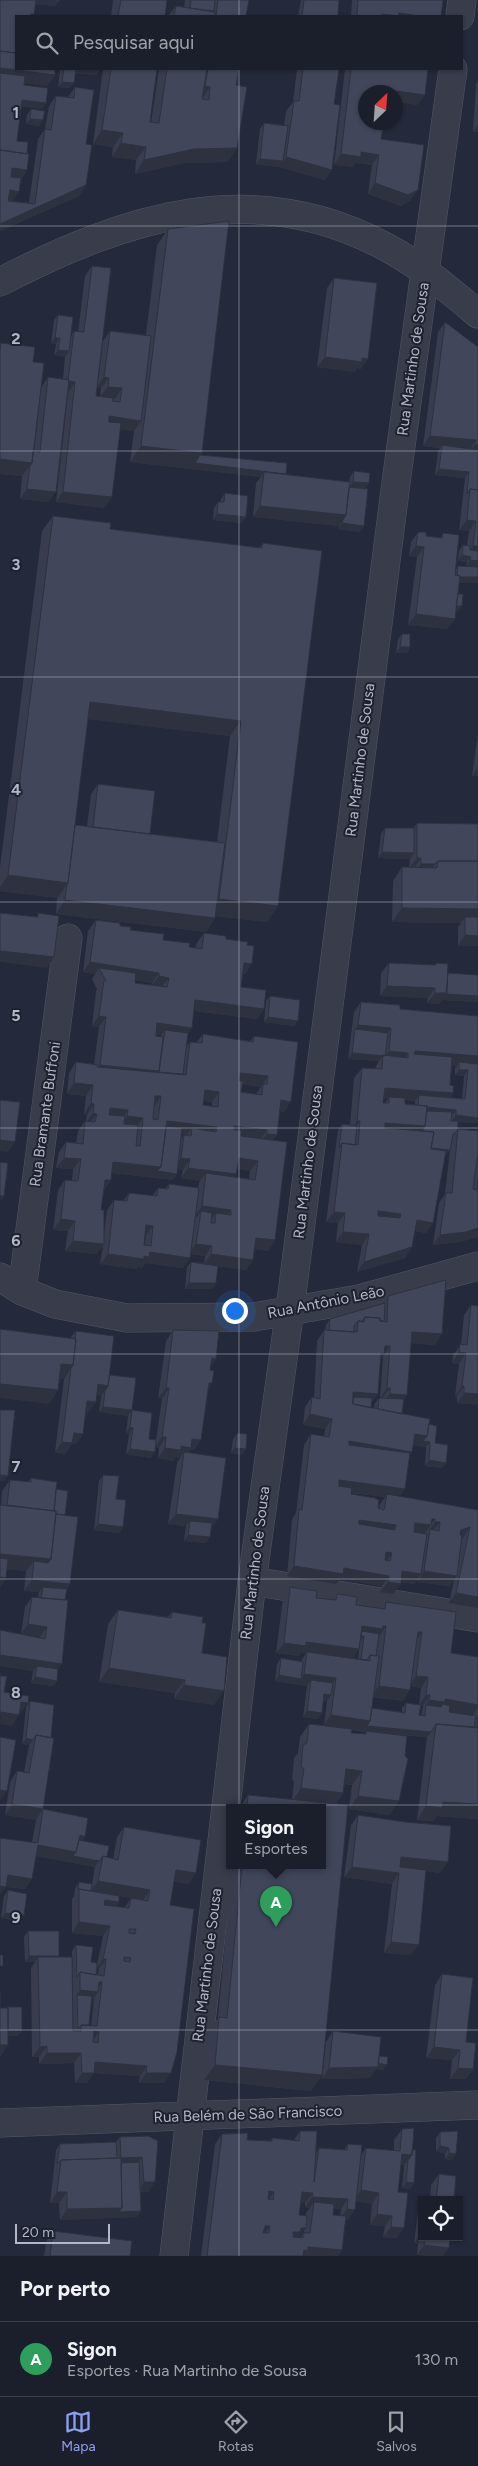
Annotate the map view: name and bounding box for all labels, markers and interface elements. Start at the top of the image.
search box [15,15,463,70]
icon: search [33,29,61,57]
text: Pesquisar aqui [73,31,194,54]
north arrow [358,85,403,130]
text: 1 [13,103,19,122]
street label: Rua Martinho de Sousa [393,281,433,437]
text: 2 [11,329,21,348]
text: 3 [12,555,21,574]
street label: Rua Martinho de Sousa [342,682,378,838]
text: 4 [11,780,21,799]
text: 5 [11,1006,21,1025]
street label: Rua Bramante Buffoni [26,1040,64,1188]
street label: Rua Martinho de Sousa [290,1084,326,1240]
text: 6 [11,1231,21,1250]
street label: Rua Antônio Leão [266,1282,386,1322]
your location [222,1298,248,1324]
text: 7 [12,1457,21,1476]
street label: Rua Martinho de Sousa [237,1485,273,1641]
text: 8 [11,1683,21,1702]
popup [226,1804,326,1869]
text: Sigon [244,1816,294,1839]
text: Esportes [244,1839,308,1858]
pin: A [260,1886,292,1927]
street label: Rua Martinho de Sousa [189,1887,225,2043]
text: 9 [11,1908,21,1927]
street label: Rua Belém de São Francisco [153,2102,343,2126]
map controls [418,2196,463,2241]
button: locate [418,2196,463,2241]
scale bar [15,2221,110,2244]
text: 20 m [22,2224,54,2241]
text: Por perto [20,2276,110,2301]
text: Sigon [67,2338,117,2361]
text: A [30,2350,42,2369]
text: 130 m [415,2350,458,2369]
text: Esportes · Rua Martinho de Sousa [67,2361,307,2380]
tab: Mapa [61,2408,96,2455]
tab: Rotas [218,2408,254,2455]
tab: Salvos [376,2408,417,2455]

